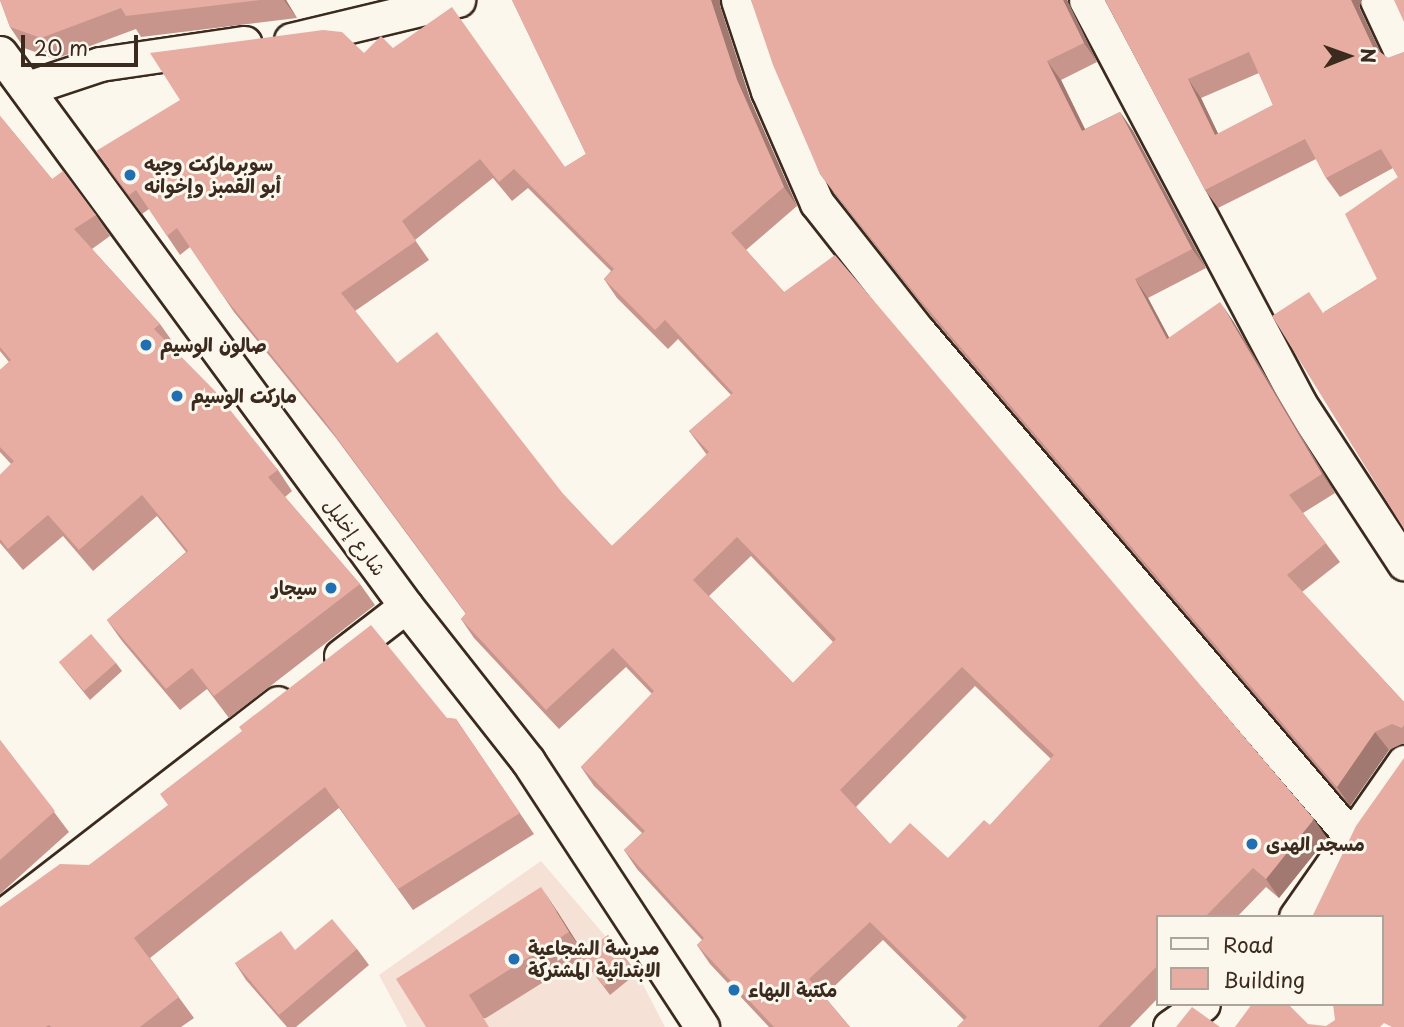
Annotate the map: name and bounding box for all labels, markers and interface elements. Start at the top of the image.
scale bar [24,21,142,65]
north arrow [1313,21,1383,91]
text: 20 m [34,31,88,63]
text: N [1355,48,1383,63]
place label: سوبرماركت وجيه أبو القمبز وإخوانه [144,153,281,197]
marker: سوبرماركت وجيه أبو القمبز وإخوانه [122,167,138,183]
place label: صالون الوسيم [160,334,267,356]
marker: صالون الوسيم [138,337,154,353]
place label: ماركت الوسيم [191,385,297,407]
marker: ماركت الوسيم [169,388,185,404]
street label: شارع إخليل [319,494,391,580]
place label: سيجار [272,577,317,599]
marker: سيجار [323,580,339,596]
place label: مسجد الهدى [1266,833,1365,855]
marker: مسجد الهدى [1244,836,1260,852]
legend [1156,915,1383,1006]
text: Road [1223,928,1274,960]
place label: مدرسة الشجاعية الابتدائية المشتركة [528,937,660,981]
marker: مدرسة الشجاعية الابتدائية المشتركة [506,951,522,967]
text: Building [1223,963,1305,995]
place label: مكتبة البهاء [748,979,837,1001]
marker: مكتبة البهاء [726,982,742,998]

